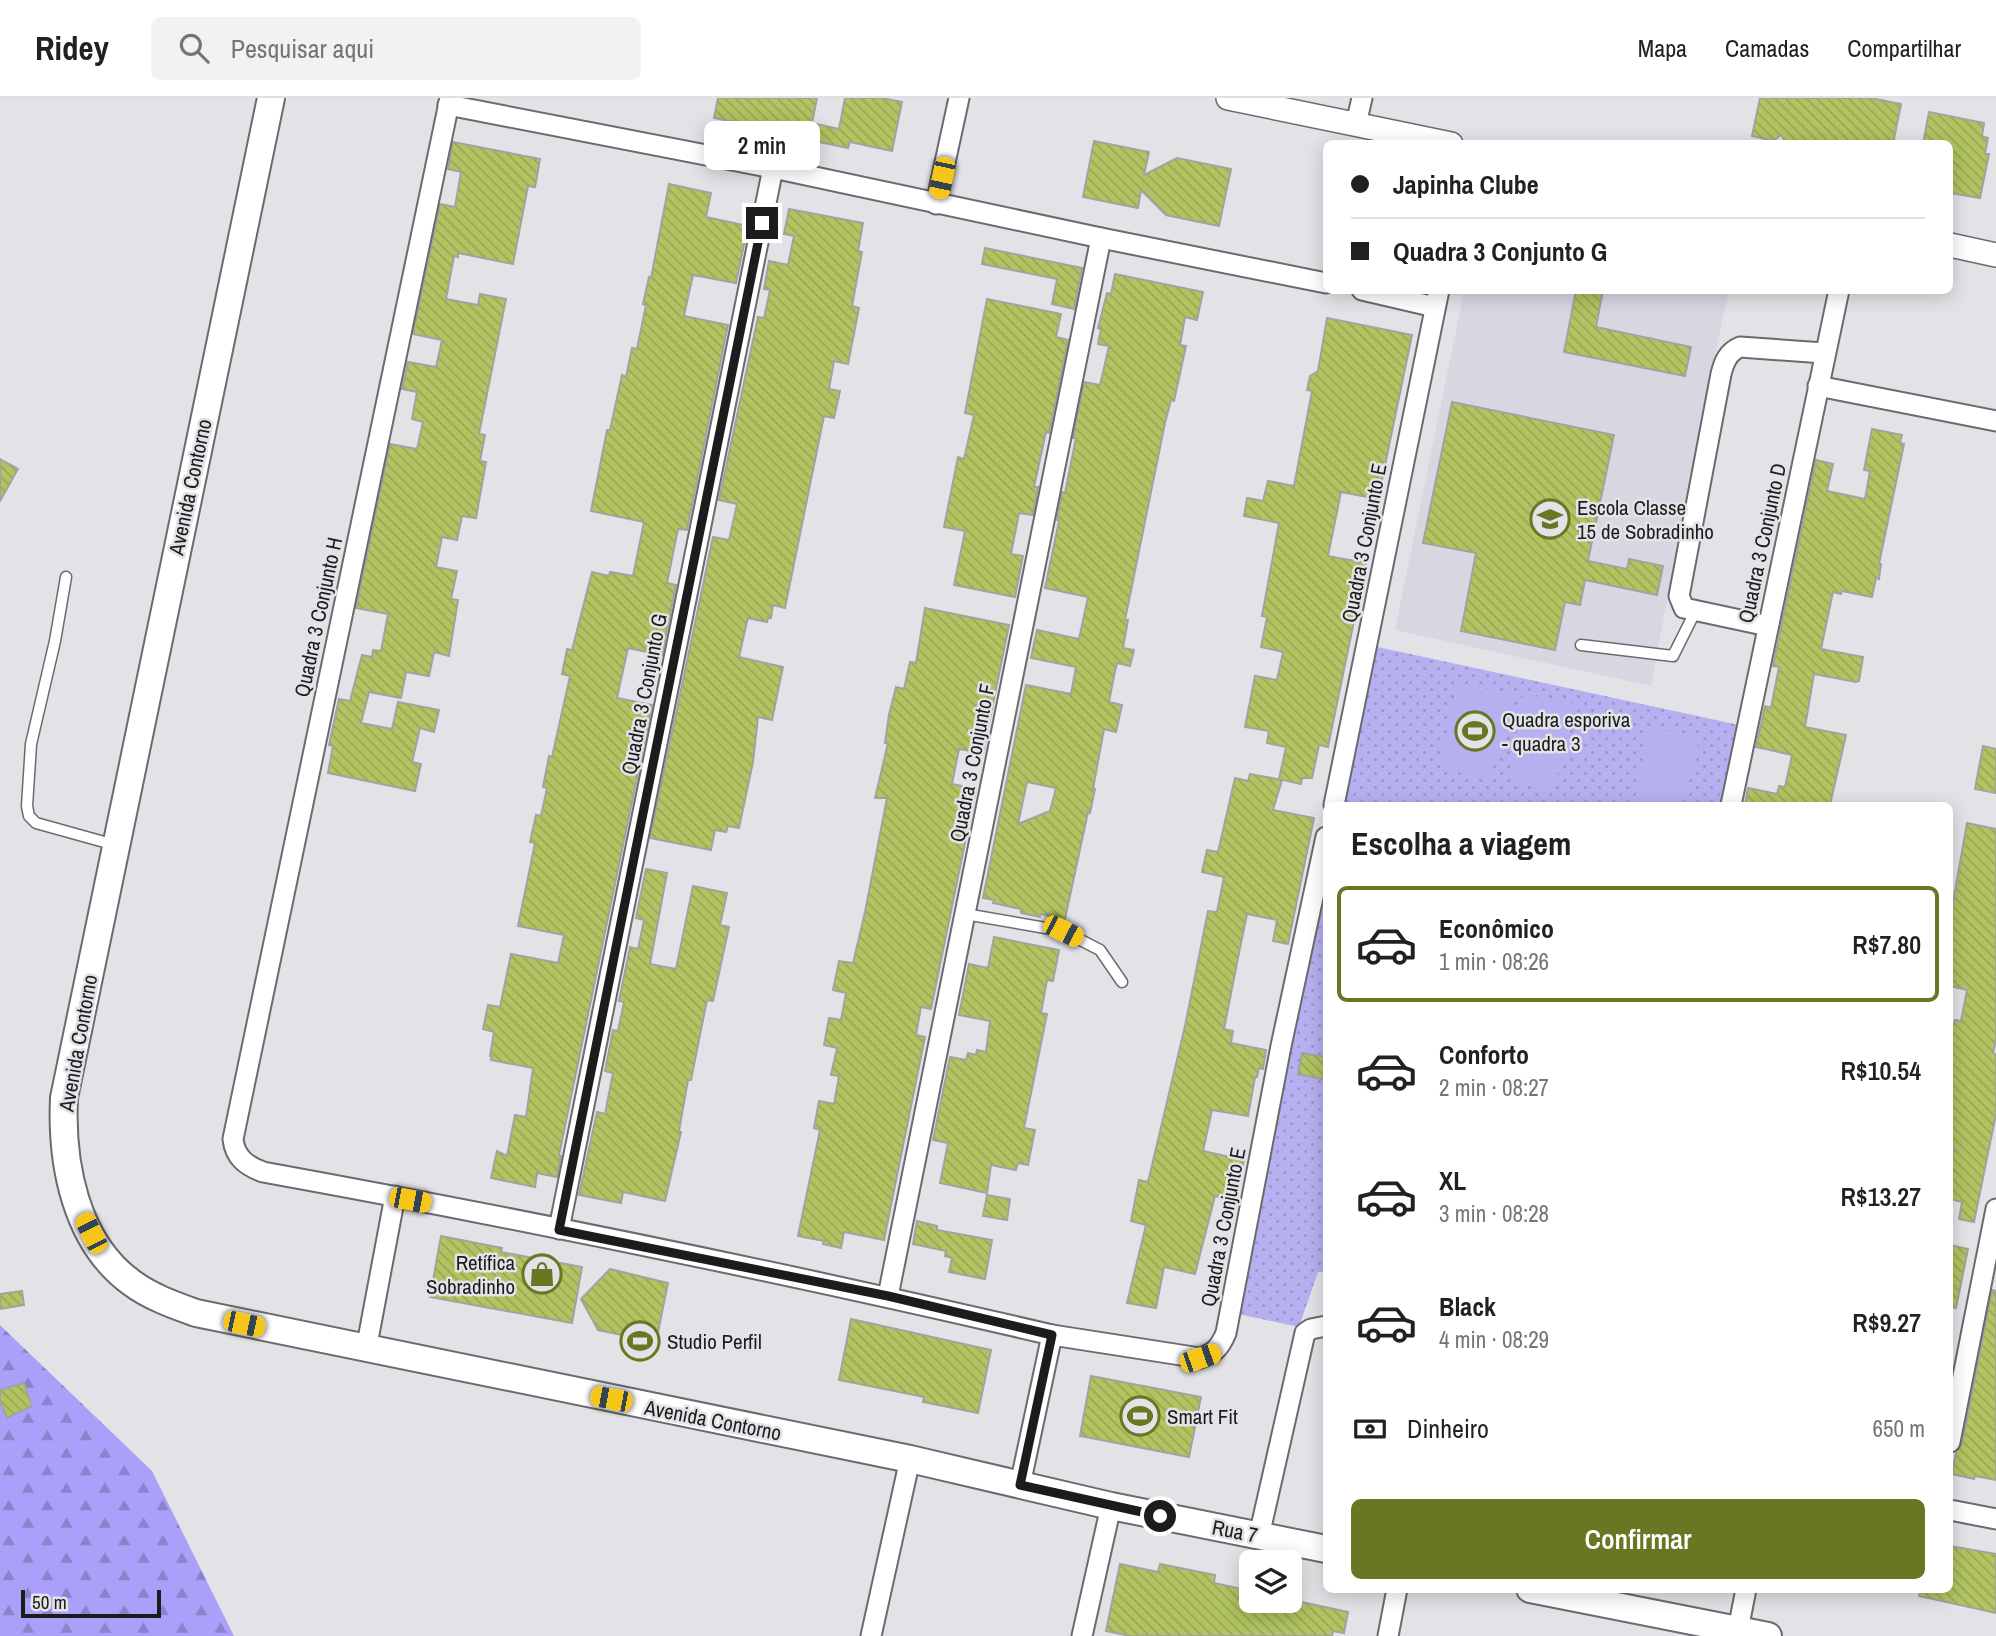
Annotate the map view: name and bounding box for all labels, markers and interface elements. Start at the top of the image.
search box [151,17,641,80]
text: Ridey [35,26,109,70]
icon: search [175,29,213,67]
text: Pesquisar aqui [231,31,374,66]
text: Mapa [1638,32,1687,64]
text: Camadas [1725,32,1809,64]
text: Compartilhar [1847,32,1961,64]
callout: 2 min [704,122,820,170]
text: 2 min [738,130,786,161]
car [928,155,957,201]
text: Japinha Clube [1393,167,1539,202]
route end [746,207,778,239]
text: Quadra 3 Conjunto G [1393,234,1607,269]
street label: Avenida Contorno [161,416,219,559]
street label: Quadra 3 Conjunto D [1731,460,1793,626]
street label: Quadra 3 Conjunto E [1334,461,1394,625]
place label: Escola Classe 15 de Sobradinho [1577,493,1714,546]
school or university icon: Escola Classe 15 de Sobradinho [1529,498,1571,540]
street label: Quadra 3 Conjunto H [287,534,349,700]
street label: Quadra 3 Conjunto G [614,611,674,777]
street label: Quadra 3 Conjunto F [942,681,1002,845]
place label: Quadra esporiva - quadra 3 [1502,705,1631,758]
sports icon: Quadra esporiva - quadra 3 [1454,710,1496,752]
text: Escolha a viagem [1351,822,1571,865]
text: Econômico [1439,911,1554,946]
car [1040,912,1087,950]
icon: car [1355,913,1418,976]
text: R$7.80 [1852,927,1921,962]
text: 1 min · 08:26 [1439,946,1549,977]
street label: Avenida Contorno [52,972,104,1115]
text: Conforto [1439,1037,1529,1072]
icon: car [1355,1039,1418,1102]
text: R$10.54 [1840,1053,1921,1088]
text: 2 min · 08:27 [1439,1072,1549,1103]
street label: Quadra 3 Conjunto E [1193,1145,1253,1309]
text: XL [1439,1163,1466,1198]
icon: car [1355,1165,1418,1228]
text: R$13.27 [1840,1179,1921,1214]
car [388,1186,433,1214]
text: 3 min · 08:28 [1439,1198,1549,1229]
car [73,1210,110,1256]
place label: Retífica Sobradinho [426,1248,515,1301]
shop icon: Retífica Sobradinho [521,1253,563,1295]
text: Black [1439,1289,1496,1324]
icon: car [1355,1291,1418,1354]
text: R$9.27 [1852,1305,1921,1340]
car [222,1309,267,1339]
sports icon: Studio Perfil [619,1320,661,1362]
text: 4 min · 08:29 [1439,1324,1549,1355]
place label: Studio Perfil [667,1327,762,1356]
car [1177,1341,1224,1375]
car [589,1385,634,1413]
street label: Avenida Contorno [641,1392,784,1447]
sports icon: Smart Fit [1119,1395,1161,1437]
place label: Smart Fit [1167,1402,1238,1431]
icon: cash [1351,1410,1389,1448]
text: Dinheiro [1407,1411,1489,1446]
text: 650 m [1873,1413,1925,1444]
button: Confirmar [1351,1499,1925,1579]
route start [1144,1500,1176,1532]
street label: Rua 7 [1210,1512,1260,1550]
map controls [1239,1550,1302,1613]
button: layers [1239,1550,1302,1613]
scale bar [21,1587,161,1619]
text: 50 m [32,1589,67,1615]

